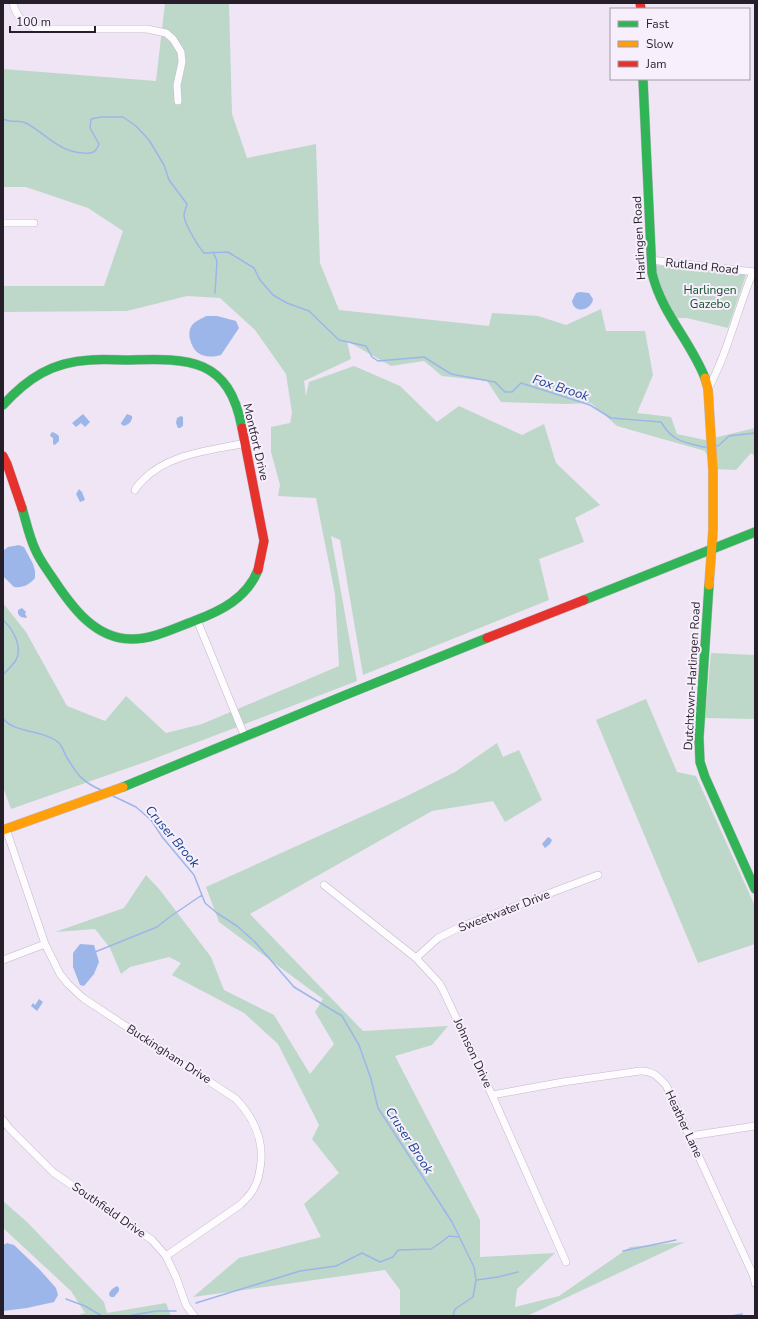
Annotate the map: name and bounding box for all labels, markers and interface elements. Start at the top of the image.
scale bar [10,8,95,34]
legend [610,8,750,80]
text: 100 m [16,14,51,30]
text: Fast [646,16,669,32]
text: Slow [646,36,674,52]
text: Jam [645,56,667,72]
street label: Harlingen Road [629,196,649,280]
street label: Rutland Road [665,254,739,278]
park label: Harlingen Gazebo [683,282,737,312]
water label: Fox Brook [530,370,592,406]
street label: Montfort Drive [239,402,273,482]
street label: Dutchtown-Harlingen Road [680,601,704,751]
water label: Cruser Brook [141,802,204,872]
street label: Sweetwater Drive [456,886,552,936]
street label: Johnson Drive [449,1015,496,1090]
street label: Buckingham Drive [124,1021,214,1087]
street label: Heather Lane [661,1088,707,1160]
water label: Cruser Brook [381,1104,438,1178]
street label: Southfield Drive [69,1179,149,1241]

